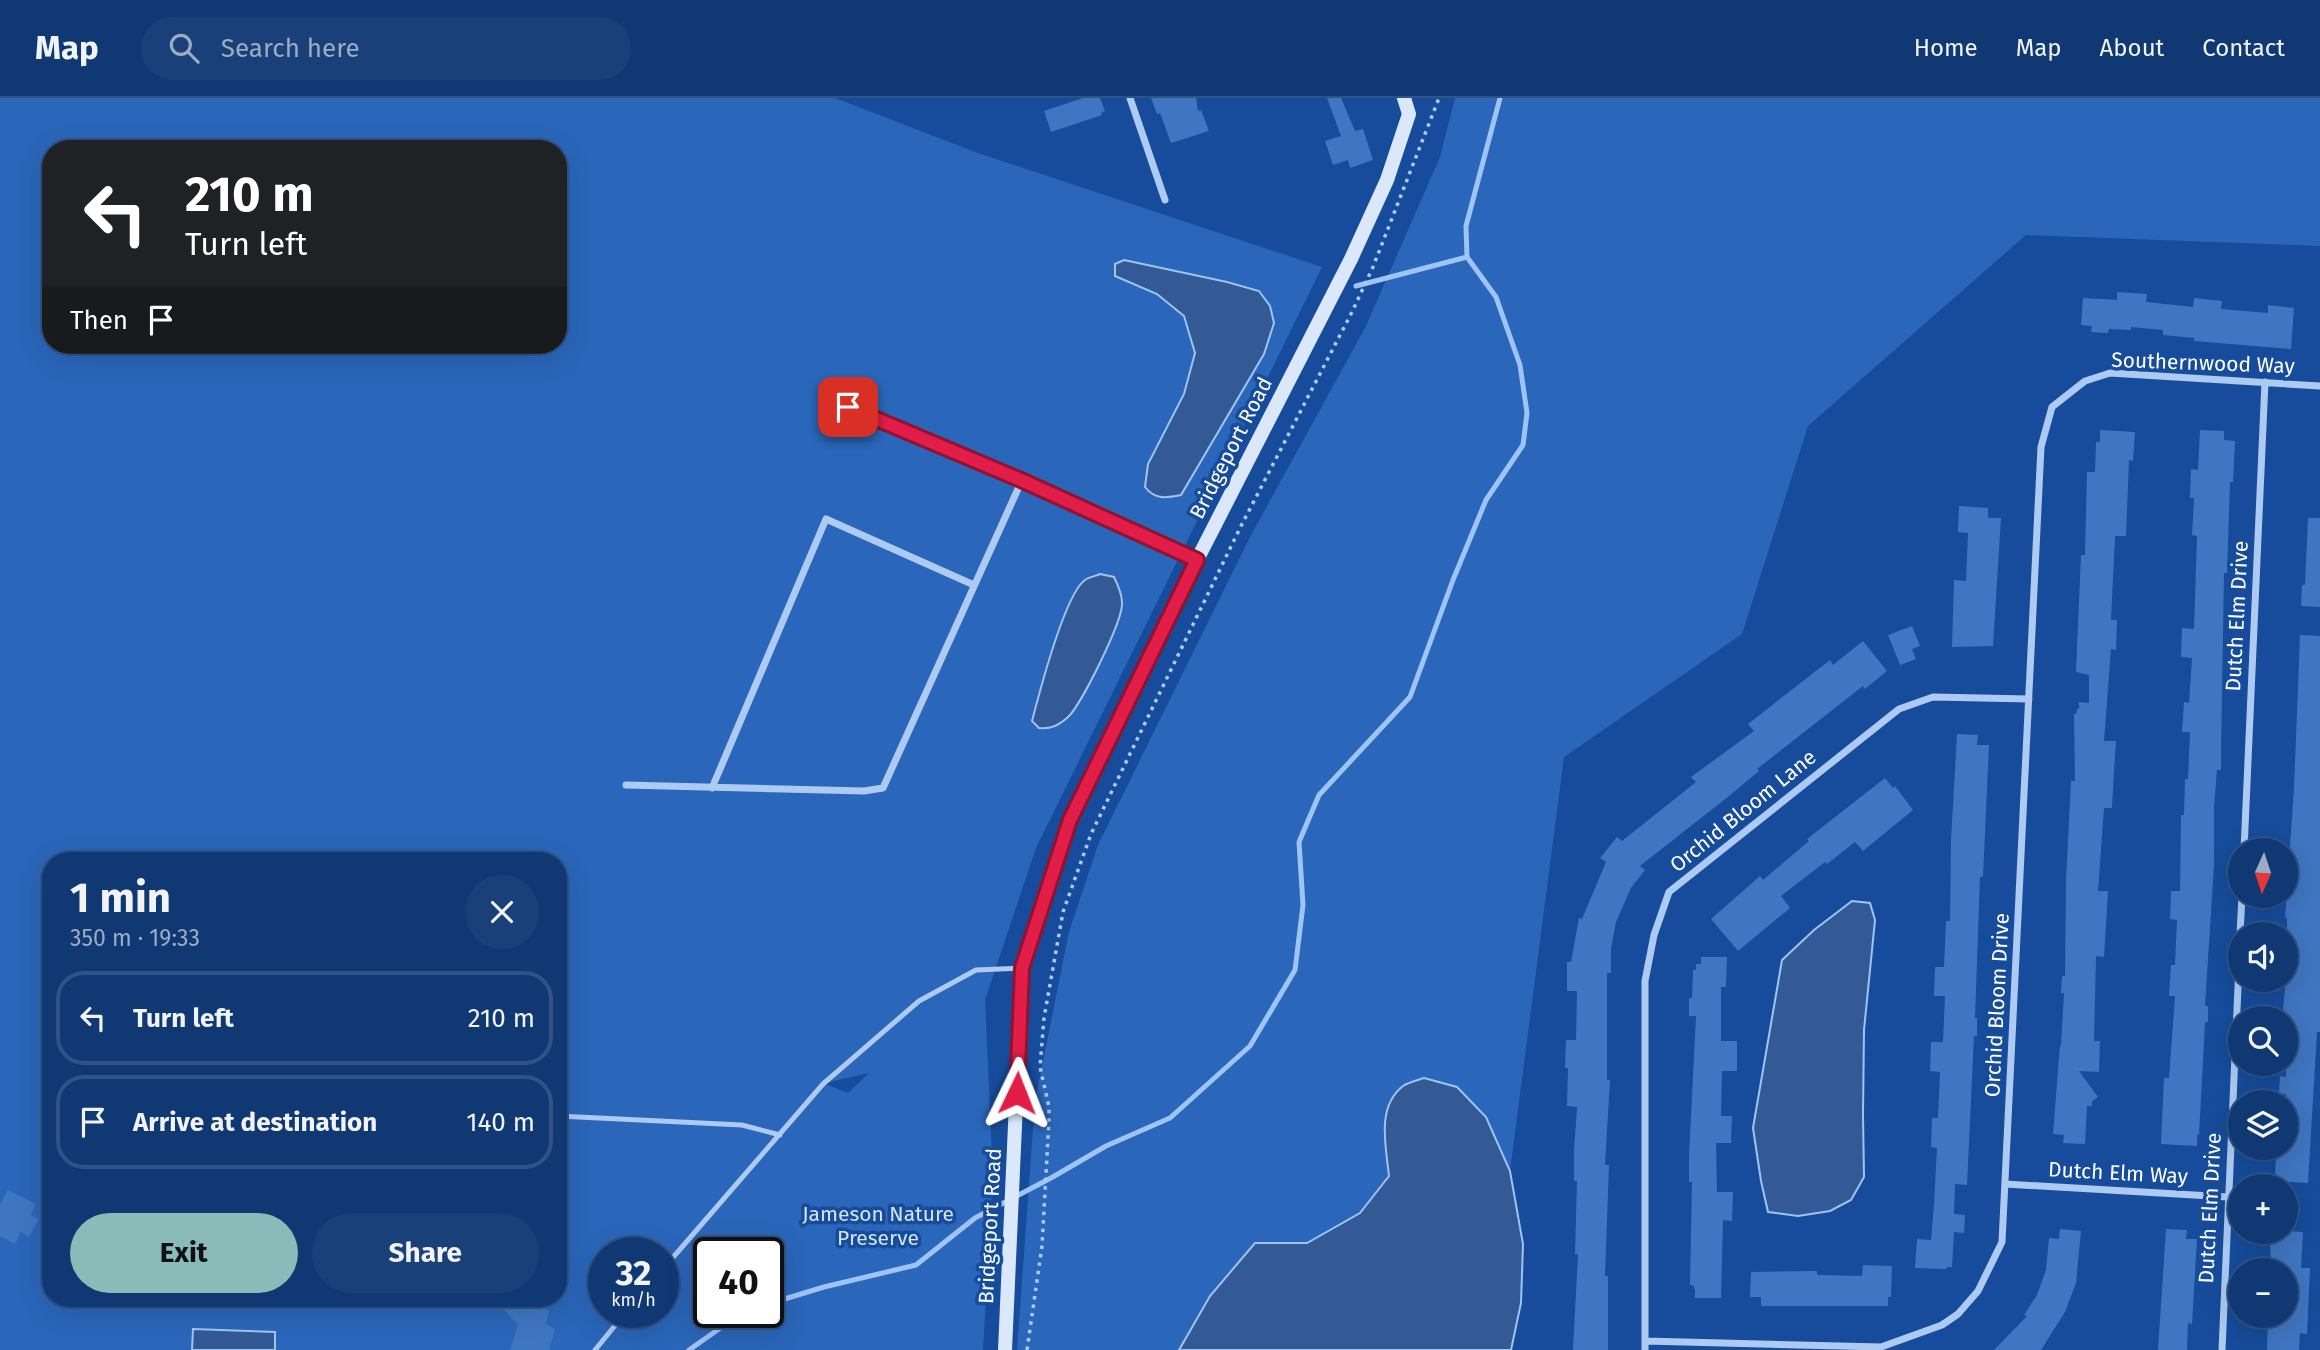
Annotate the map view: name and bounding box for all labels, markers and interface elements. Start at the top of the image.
search box [141,17,631,80]
text: Map [35,28,99,68]
icon: search [165,29,203,67]
text: Search here [221,33,360,64]
text: Home [1914,34,1978,62]
text: Map [2016,34,2062,62]
text: About [2100,34,2164,62]
text: Contact [2202,34,2285,62]
text: 210 m [185,165,314,224]
icon: left [70,168,161,259]
text: Turn left [185,225,307,263]
icon: arrive [142,301,180,339]
text: Then [70,305,128,336]
street label: Southernwood Way [2111,347,2296,379]
street label: Bridgeport Road [1184,373,1278,523]
pin [818,377,878,437]
icon: arrive [829,388,867,426]
street label: Dutch Elm Drive [2220,540,2254,692]
street label: Orchid Bloom Lane [1665,744,1821,878]
north arrow [2228,838,2298,908]
map controls [2228,838,2298,1328]
text: 1 min [70,873,171,923]
button: close [465,875,539,949]
street label: Orchid Bloom Drive [1979,912,2015,1098]
button: sound [2228,922,2298,992]
text: 350 m · 19:33 [70,924,200,952]
icon: left [74,999,112,1037]
text: Turn left [133,1003,234,1034]
text: 210 m [468,1003,535,1034]
button: search [2228,1006,2298,1076]
position arrow [980,1056,1054,1130]
button: layers [2228,1090,2298,1160]
icon: arrive [74,1103,112,1141]
text: Arrive at destination [133,1107,377,1138]
text: 140 m [466,1107,535,1138]
street label: Dutch Elm Drive [2193,1132,2227,1284]
street label: Bridgeport Road [973,1148,1007,1304]
street label: Dutch Elm Way [2047,1156,2189,1190]
button: + [2228,1174,2298,1244]
park label: Jameson Nature Preserve [802,1201,954,1251]
button: Exit [70,1213,298,1293]
button: Share [312,1213,539,1293]
speed limit sign: 40 [693,1237,784,1328]
text: 32 [616,1252,651,1294]
button: − [2228,1258,2298,1328]
text: km/h [611,1289,656,1311]

